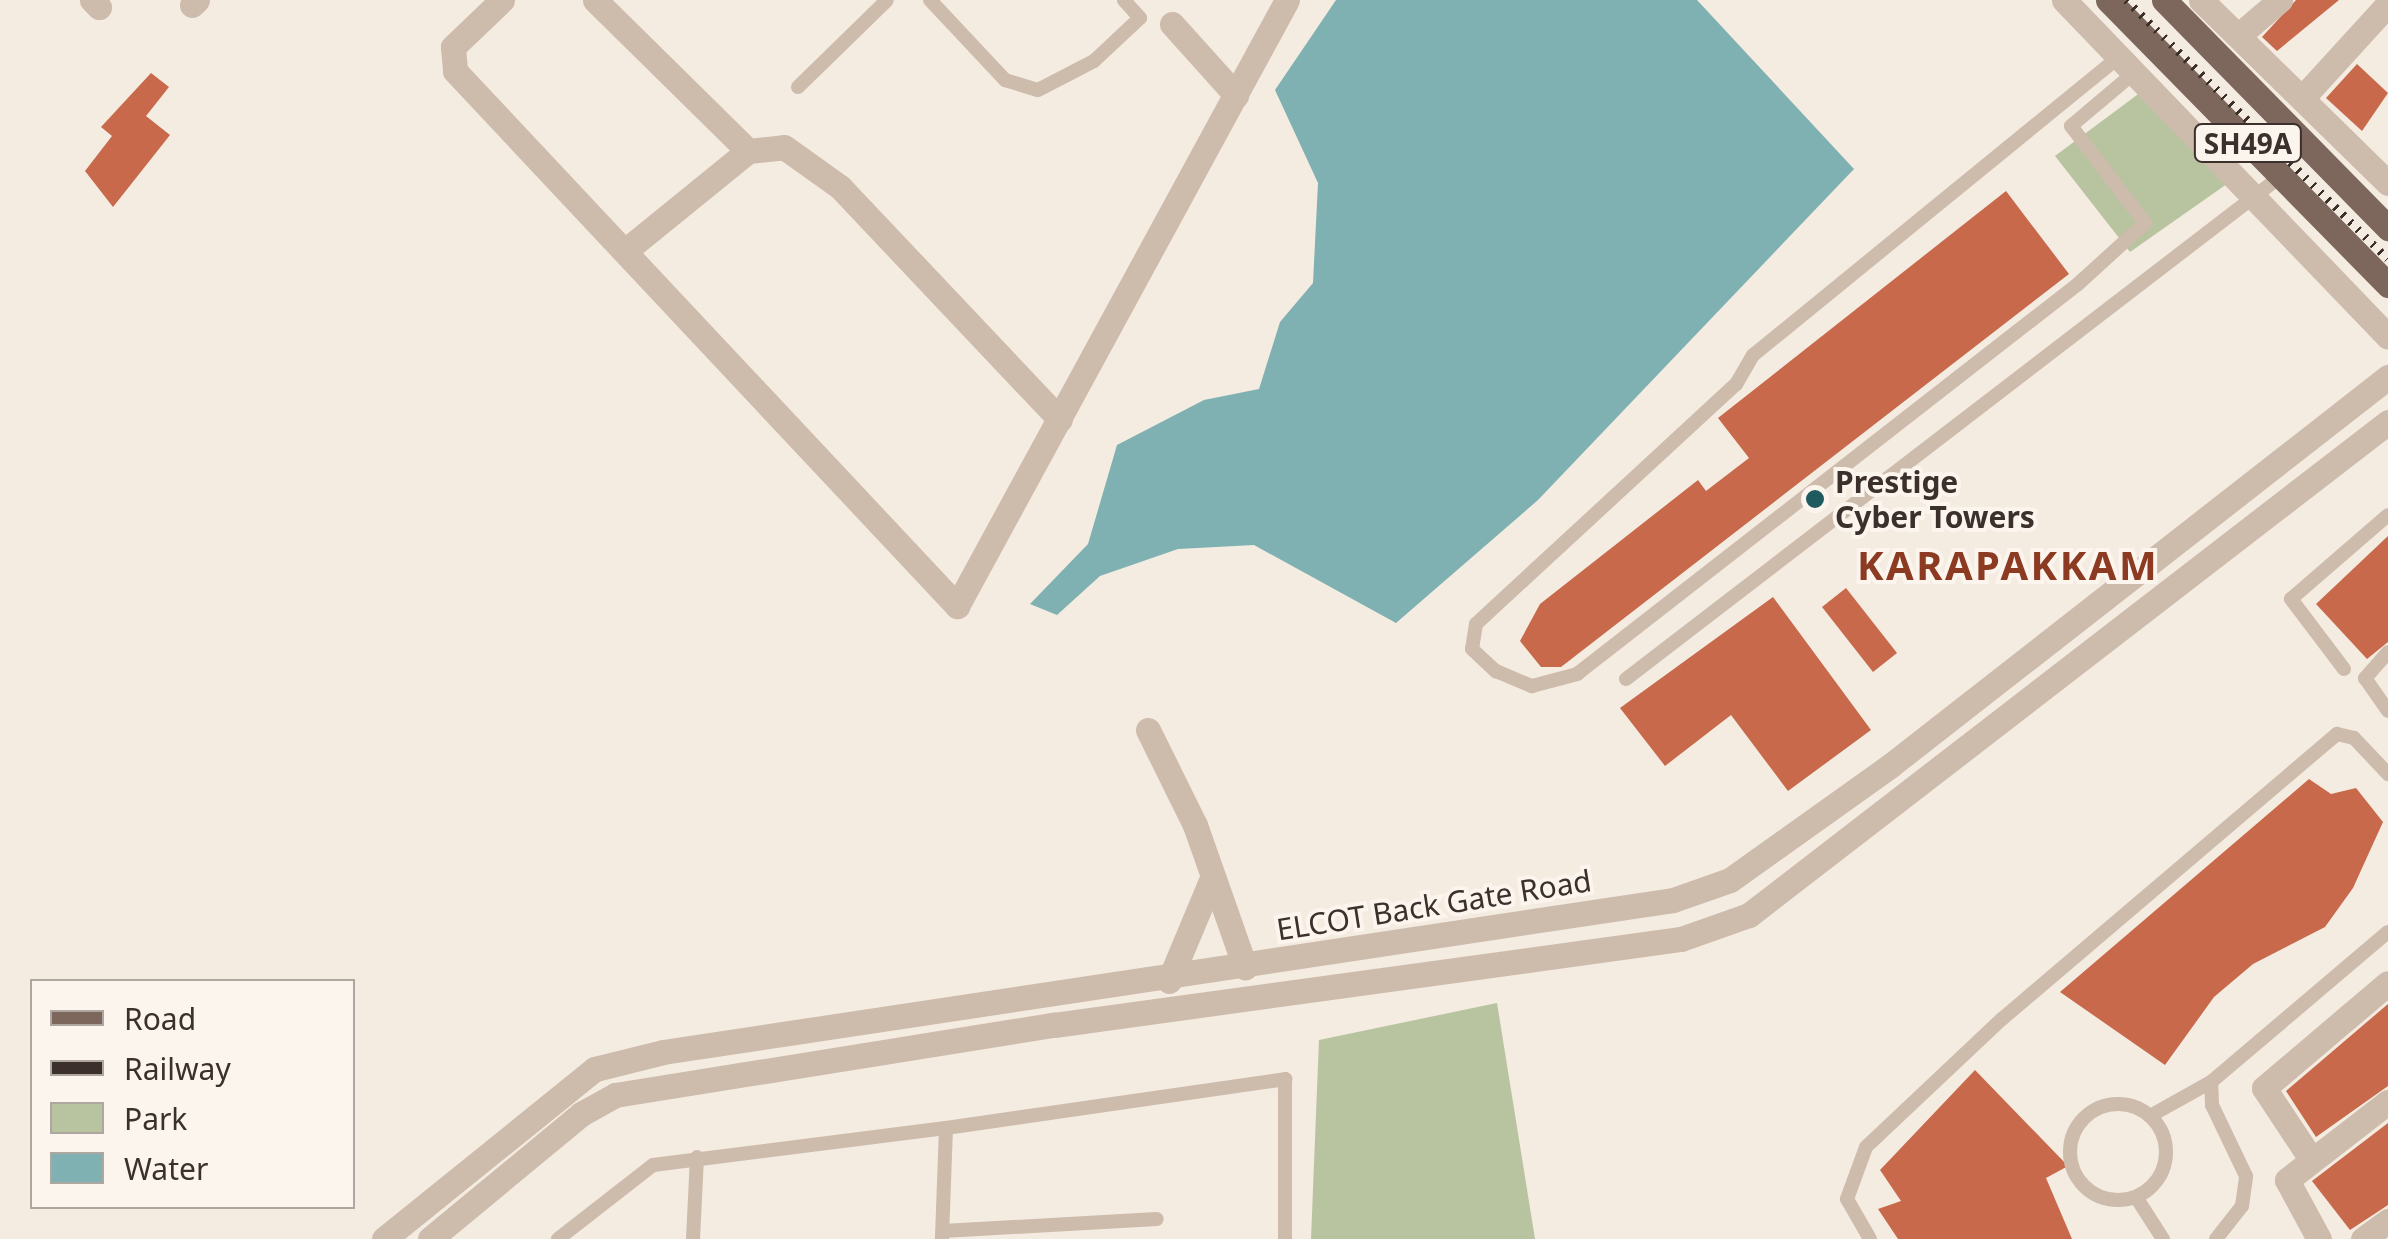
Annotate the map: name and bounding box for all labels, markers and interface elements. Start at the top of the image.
road number: SH49A [2193,120,2303,166]
place label: Prestige Cyber Towers [1835,464,2035,534]
marker: Prestige Cyber Towers [1804,488,1826,510]
district label: KARAPAKKAM [1857,541,2159,589]
street label: ELCOT Back Gate Road [1274,862,1594,948]
legend [30,979,355,1209]
text: Road [124,998,196,1039]
text: Railway [124,1048,231,1089]
text: Park [124,1098,187,1139]
text: Water [124,1148,208,1189]

